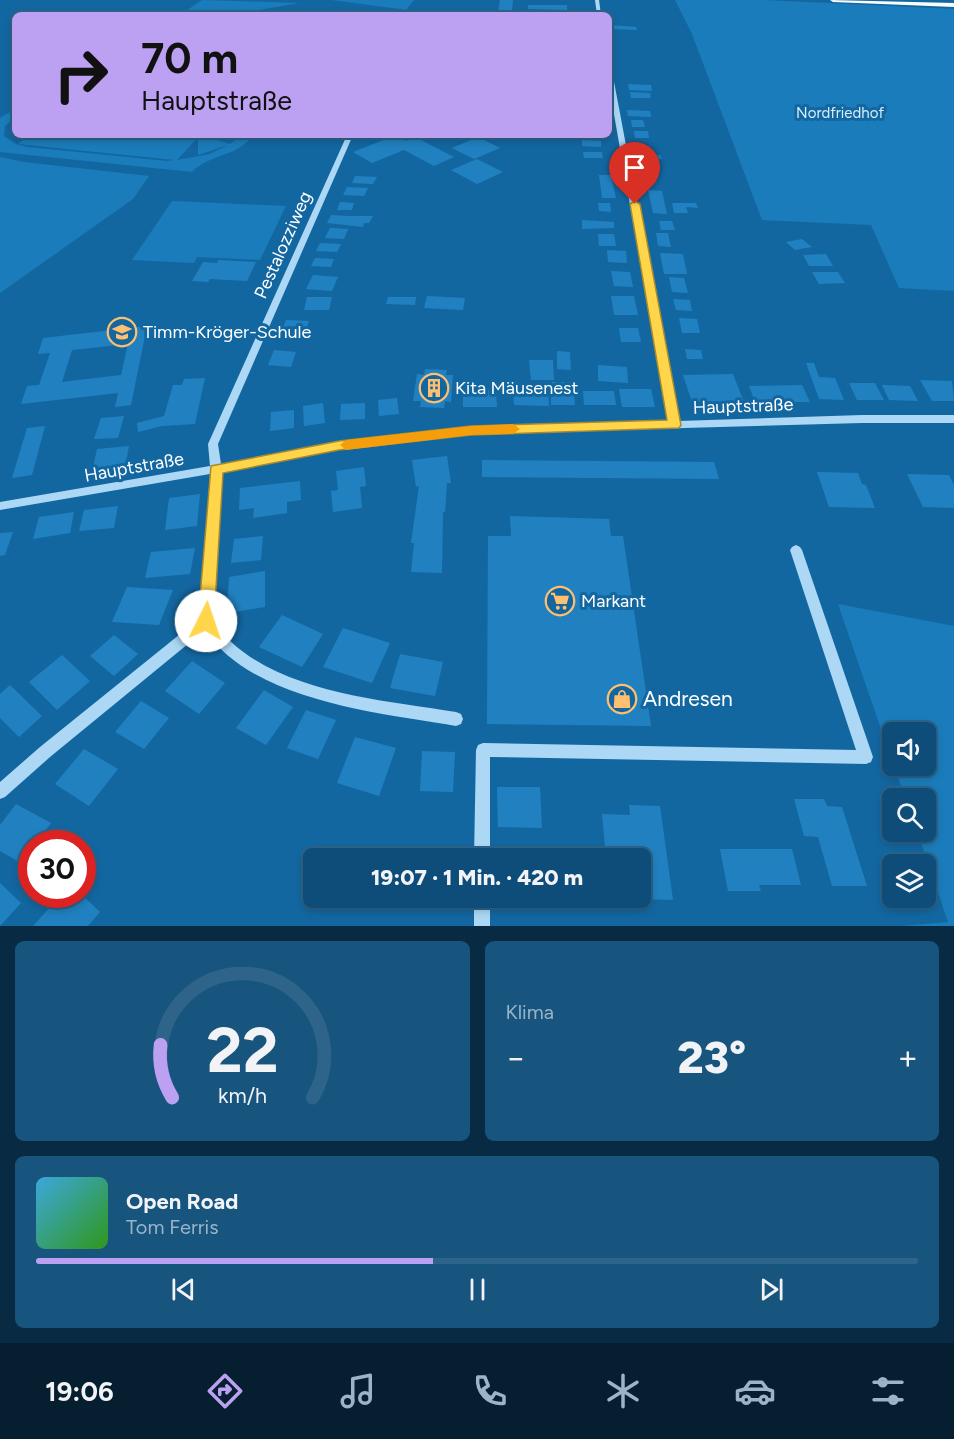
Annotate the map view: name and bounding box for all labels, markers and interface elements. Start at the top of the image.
text: 70 m [141,33,238,84]
icon: right [42,36,120,114]
text: Hauptstraße [141,84,292,117]
park label: Nordfriedhof [796,104,884,122]
pin [609,142,660,204]
icon: arrive [618,151,651,184]
street label: Pestalozziweg [250,188,316,302]
school or university icon: Timm-Kröger-Schule [106,316,138,348]
place label: Timm-Kröger-Schule [143,321,312,343]
building icon: Kita Mäusenest [418,372,450,404]
place label: Kita Mäusenest [455,377,578,399]
street label: Hauptstraße [692,393,794,419]
street label: Hauptstraße [83,447,186,487]
supermarket icon: Markant [544,585,576,617]
position arrow [174,589,238,653]
place label: Markant [581,590,646,612]
shop icon: Andresen [606,683,638,715]
place label: Andresen [643,686,733,711]
map controls [882,722,936,908]
button: sound [882,722,936,776]
button: search [882,788,936,842]
speed limit sign: 30 [18,830,96,908]
button: layers [882,854,936,908]
text: 19:07 · 1 Min. · 420 m [371,864,583,891]
text: Klima [506,1000,554,1024]
text: 22 [206,1013,278,1088]
text: 23° [677,1030,746,1084]
text: − [506,1038,526,1077]
text: + [897,1038,918,1077]
text: km/h [218,1083,267,1108]
text: Open Road [126,1188,238,1215]
text: Tom Ferris [126,1215,219,1239]
icon: previous [167,1273,200,1306]
icon: pause [461,1273,494,1306]
icon: next [755,1273,788,1306]
icon: directions [204,1370,246,1412]
icon: music [337,1370,379,1412]
icon: phone [469,1370,511,1412]
icon: climate [602,1370,644,1412]
icon: car [734,1370,776,1412]
icon: filters [867,1370,909,1412]
text: 19:06 [45,1375,114,1408]

